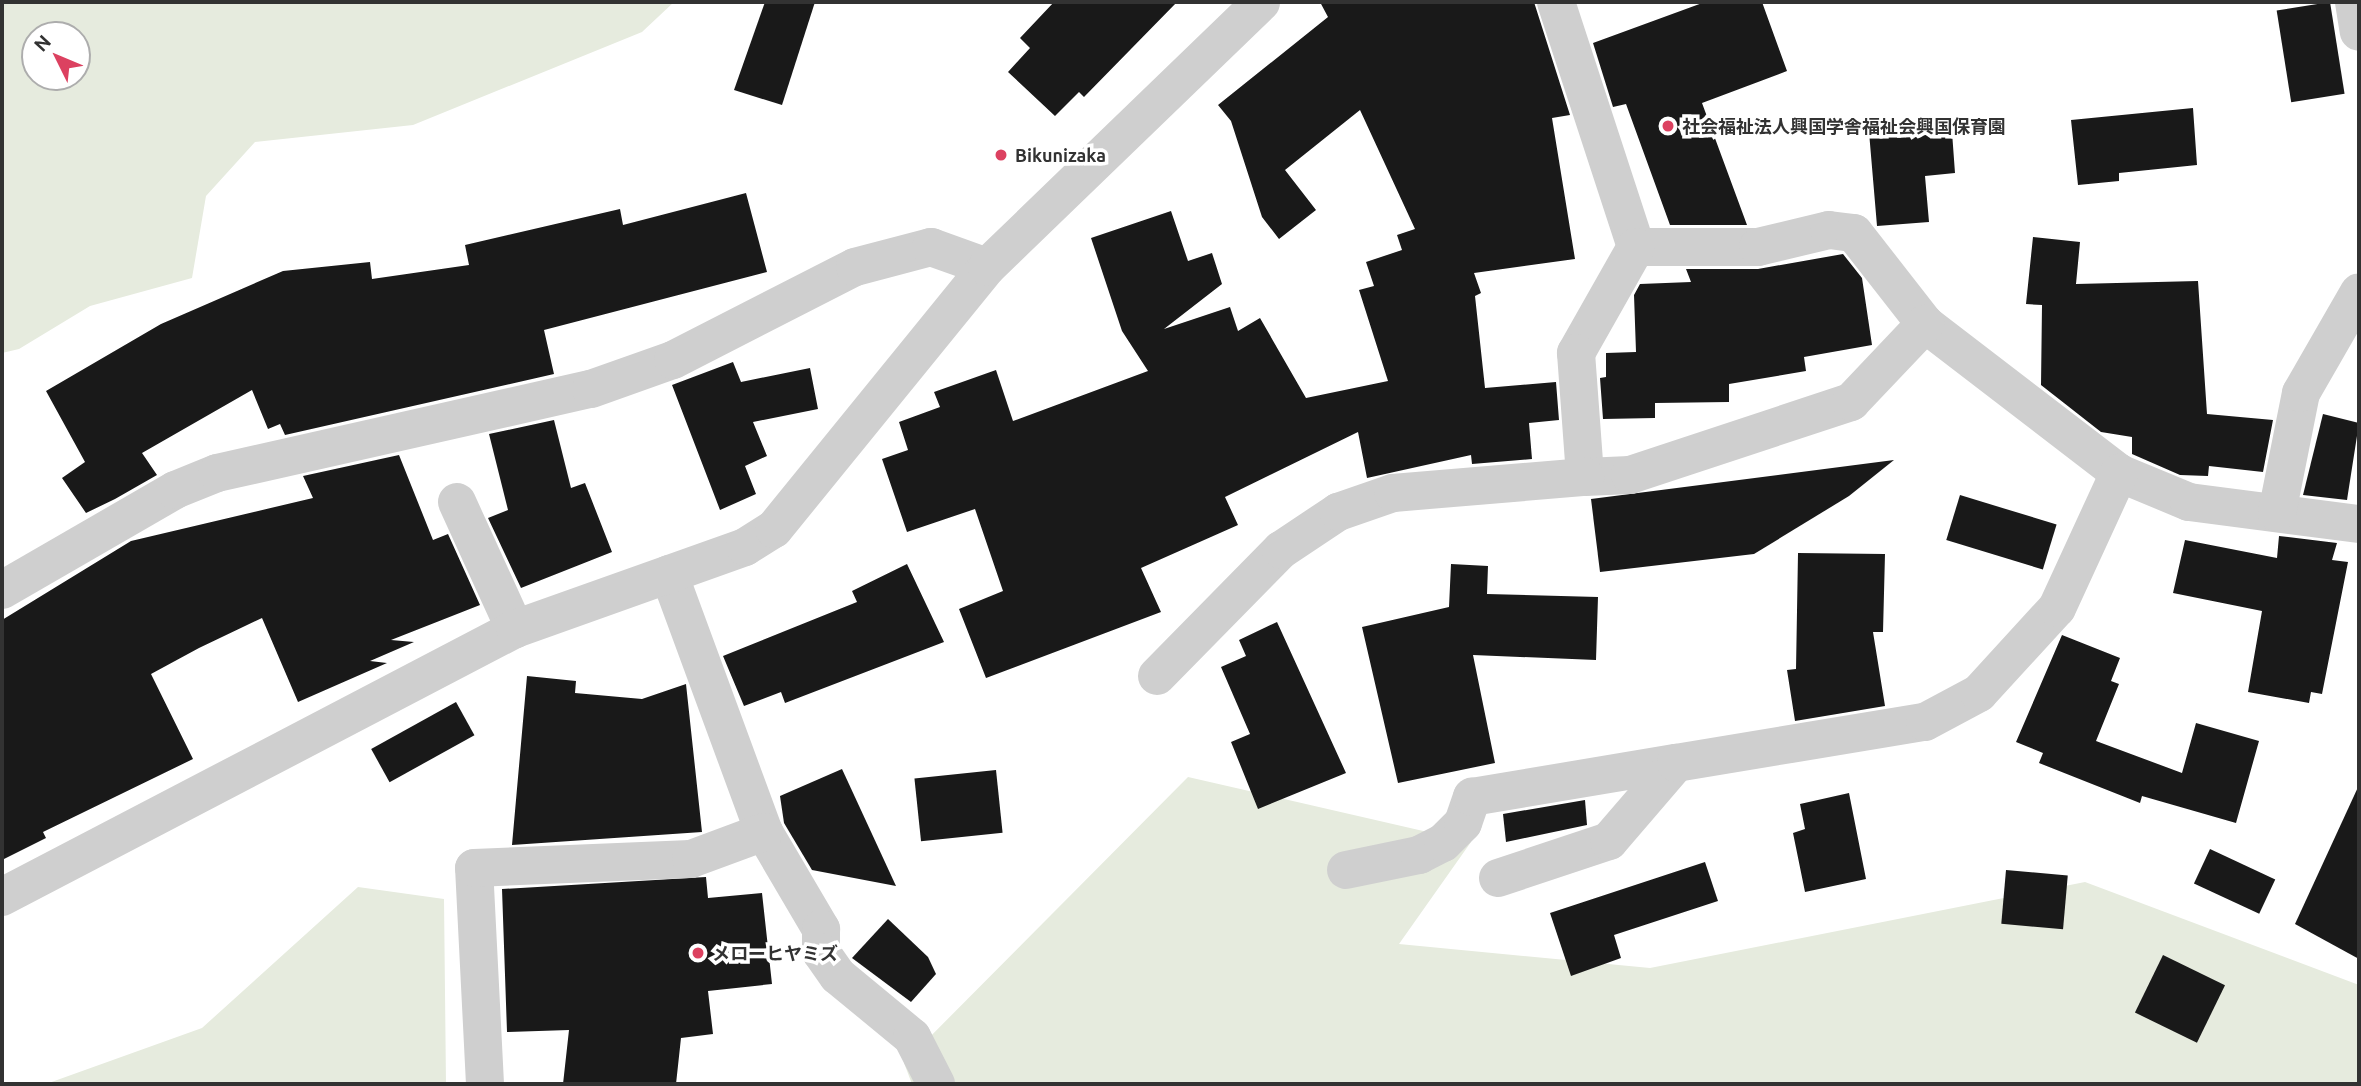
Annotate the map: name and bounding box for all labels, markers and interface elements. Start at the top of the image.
north arrow [21,21,91,91]
text: N [29,30,55,56]
place label: 社会福祉法人興国学舎福祉会興国保育園 [1682,115,2006,137]
marker: 社会福祉法人興国学舎福祉会興国保育園 [1660,118,1676,134]
place label: Bikunizaka [1015,144,1106,166]
marker: Bikunizaka [993,147,1009,163]
place label: メローヒヤミズ [712,942,838,964]
marker: メローヒヤミズ [690,945,706,961]

